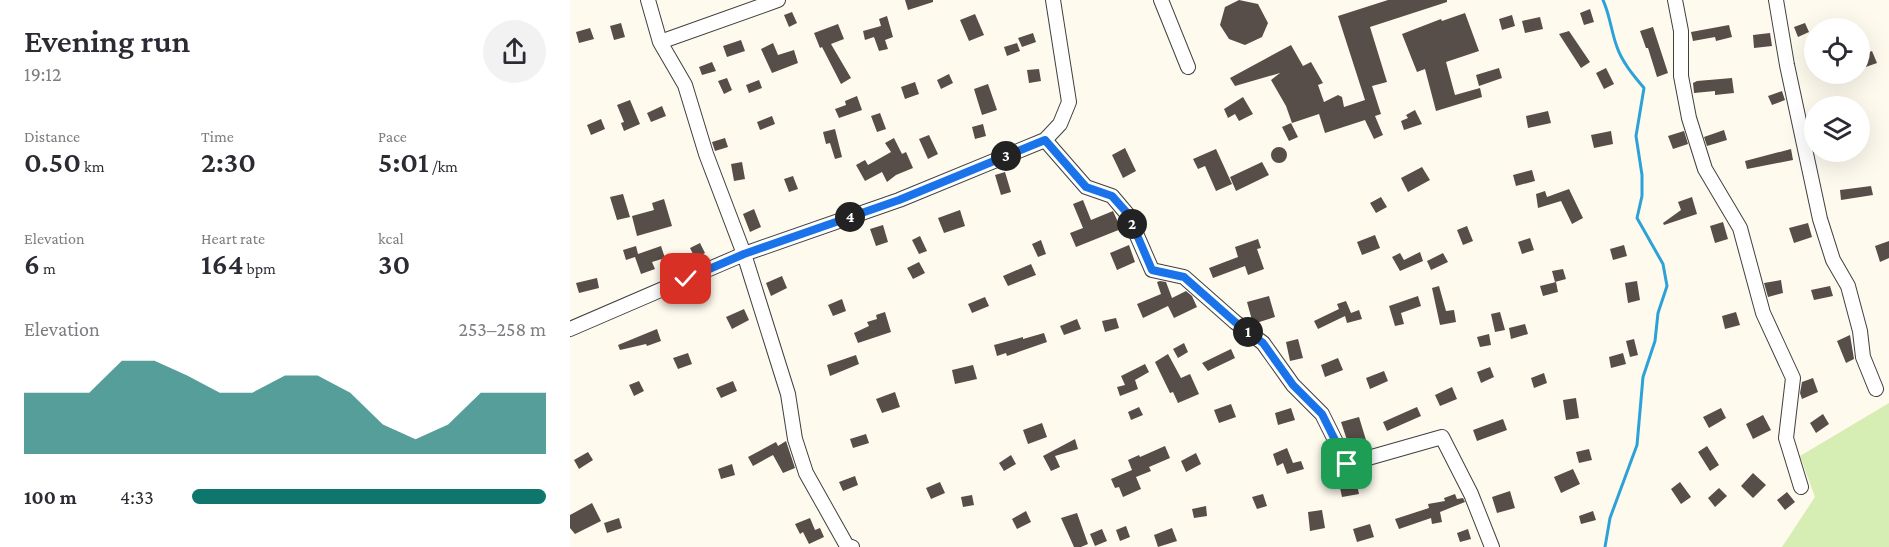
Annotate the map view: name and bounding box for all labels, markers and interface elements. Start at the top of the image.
map controls [1804,18,1870,162]
button: locate [1804,18,1870,84]
button: share [483,20,546,83]
text: Evening run [24,22,190,59]
text: 19:12 [24,63,62,85]
button: layers [1804,96,1870,162]
text: Distance [24,128,80,145]
text: Time [201,128,234,145]
text: Pace [378,128,407,145]
pin: 3 [991,141,1021,171]
text: 0.50 [24,145,81,178]
text: 2:30 [201,145,256,178]
text: 5:01 [378,145,429,178]
text: 3 [1002,147,1010,164]
text: km [81,158,105,175]
text: /km [429,158,458,175]
pin: 4 [835,202,865,232]
text: 4 [846,208,854,225]
pin: 2 [1117,209,1147,239]
text: 2 [1128,215,1136,232]
text: Elevation [24,230,85,247]
text: Heart rate [201,230,265,247]
text: kcal [378,230,404,247]
text: 6 [24,247,40,280]
text: 164 [201,247,243,280]
text: 30 [378,247,410,280]
pin [660,253,711,304]
text: m [40,260,56,277]
text: bpm [243,260,276,277]
icon: check [669,262,702,295]
pin: 1 [1233,317,1263,347]
text: Elevation [24,318,100,340]
text: 253–258 m [459,318,546,340]
text: 1 [1245,323,1251,340]
pin [1321,438,1372,489]
icon: arrive [1330,447,1363,480]
text: 100 m [24,486,77,508]
text: 4:33 [120,486,154,508]

